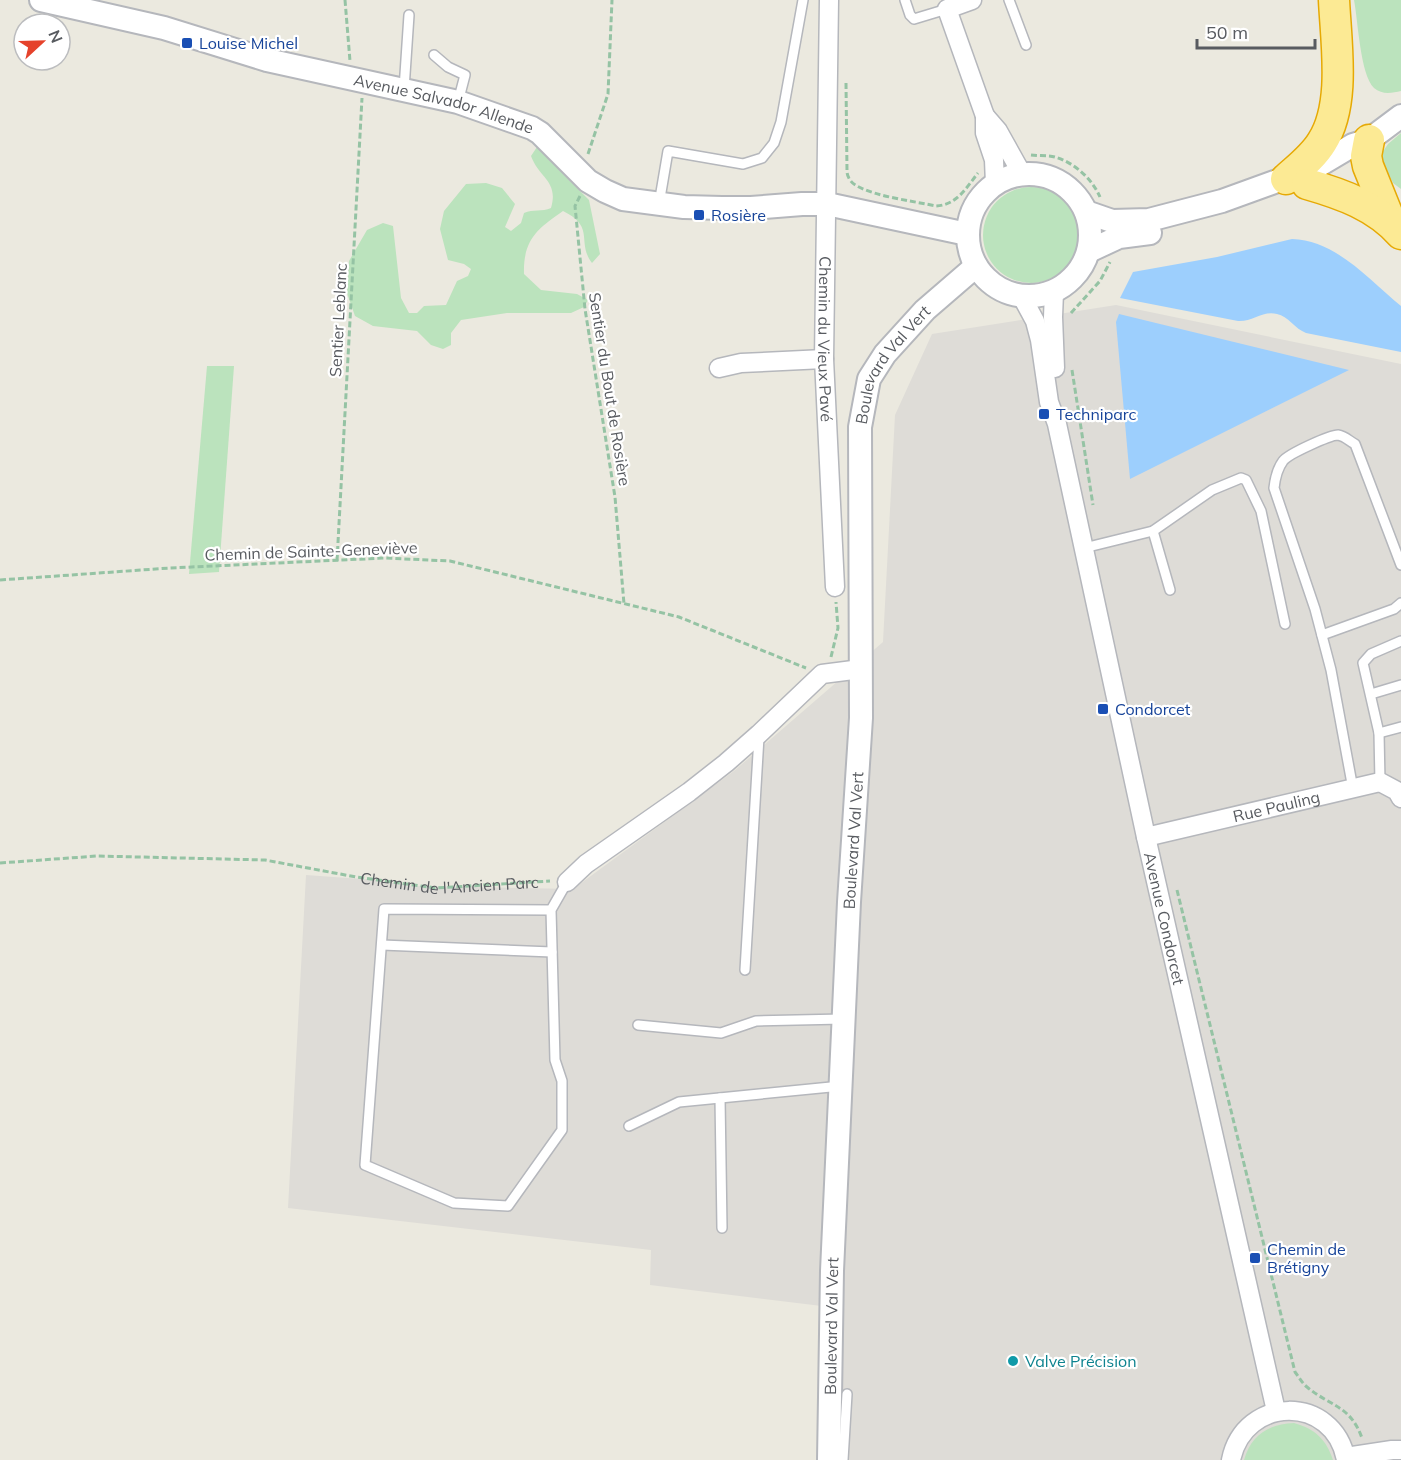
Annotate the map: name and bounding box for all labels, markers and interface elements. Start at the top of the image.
north arrow [12,12,72,72]
scale bar [1197,12,1316,50]
text: 50 m [1206,21,1248,44]
text: N [44,27,67,46]
place label: Louise Michel [199,33,298,53]
marker: Louise Michel [180,36,194,50]
street label: Avenue Salvador Allende [352,69,536,138]
place label: Rosière [711,205,766,225]
marker: Rosière [692,208,706,222]
street label: Chemin du Vieux Pavé [814,256,837,422]
street label: Sentier Leblanc [325,263,351,377]
street label: Sentier du Bout de Rosière [585,291,635,487]
street label: Boulevard Val Vert [851,300,934,426]
place label: Techniparc [1056,404,1137,424]
marker: Techniparc [1037,407,1051,421]
street label: Chemin de Sainte-Geneviève [204,537,418,565]
place label: Condorcet [1115,699,1191,719]
marker: Condorcet [1096,702,1110,716]
street label: Boulevard Val Vert [839,771,867,910]
street label: Rue Pauling [1231,786,1322,826]
street label: Avenue Condorcet [1140,850,1189,987]
street label: Chemin de l'Ancien Parc [359,868,539,898]
place label: Chemin de Brétigny [1267,1239,1346,1277]
marker: Chemin de Brétigny [1248,1251,1262,1265]
street label: Boulevard Val Vert [820,1256,843,1395]
place label: Valve Précision [1025,1351,1137,1371]
marker: Valve Précision [1006,1354,1020,1368]

